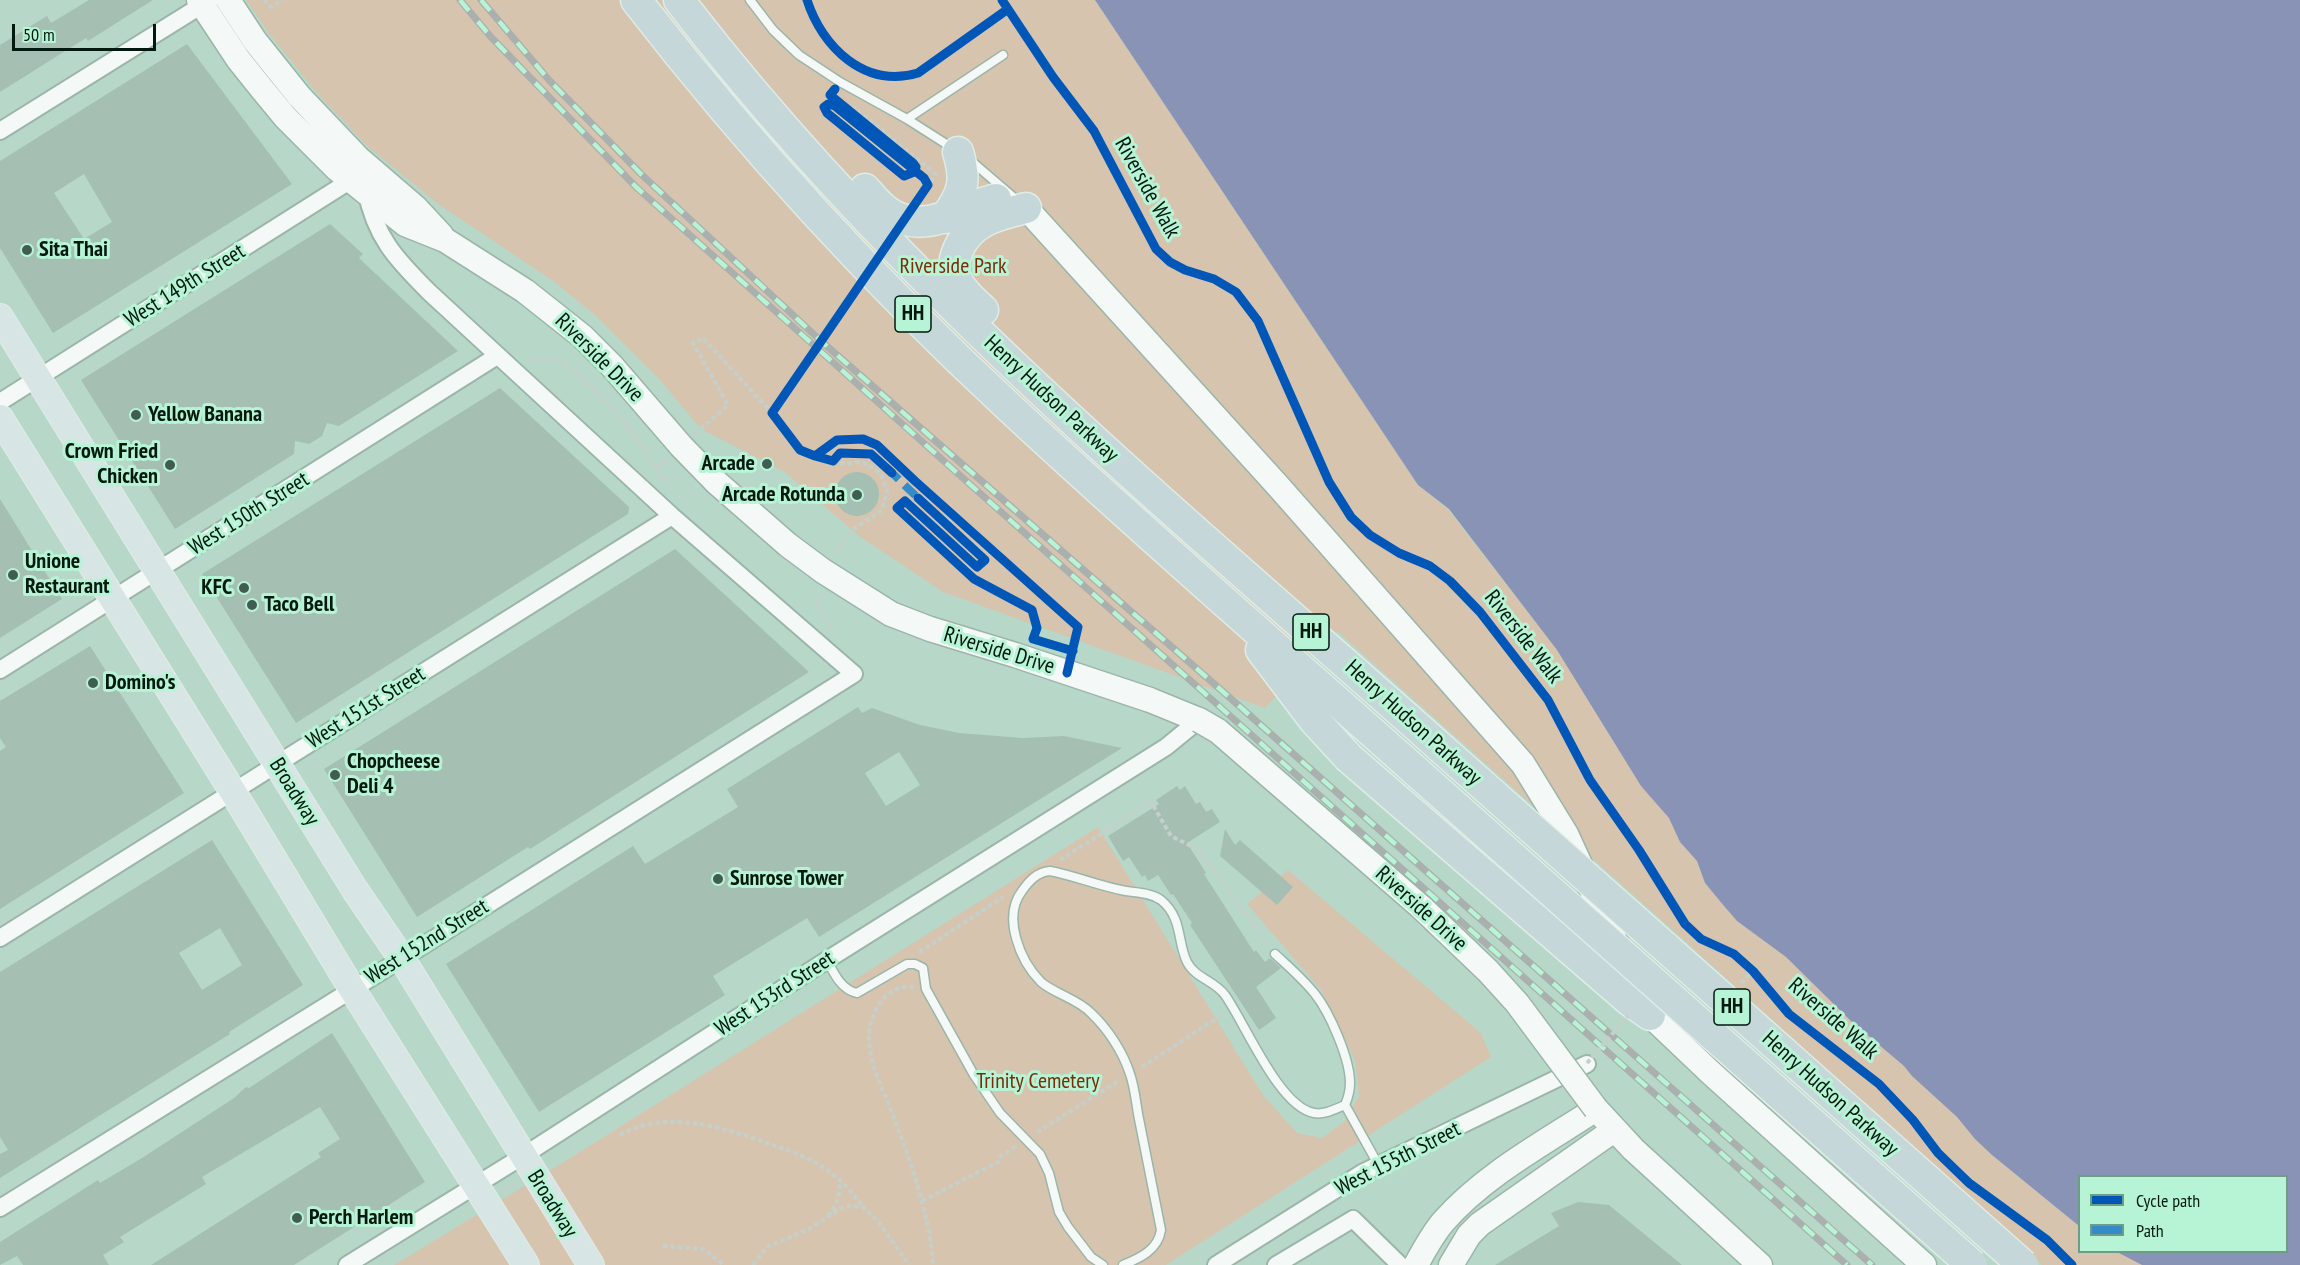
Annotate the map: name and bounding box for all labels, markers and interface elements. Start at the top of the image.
scale bar [15,12,159,50]
text: 50 m [23,23,55,46]
street label: Riverside Walk [1109,133,1185,243]
place label: Sita Thai [39,237,108,263]
street label: West 149th Street [120,239,250,333]
marker: Sita Thai [20,243,34,257]
park label: Riverside Park [899,254,1007,280]
road number: HH [895,296,931,332]
street label: Riverside Drive [549,308,649,408]
street label: Henry Hudson Parkway [978,330,1124,468]
place label: Yellow Banana [148,402,262,428]
marker: Yellow Banana [129,408,143,422]
place label: Crown Fried Chicken [65,439,158,490]
place label: Arcade [702,451,755,477]
marker: Arcade [760,457,774,471]
marker: Crown Fried Chicken [163,458,177,472]
street label: West 150th Street [184,467,314,561]
place label: Arcade Rotunda [722,482,845,508]
marker: Arcade Rotunda [850,488,864,502]
place label: Unione Restaurant [25,549,109,600]
marker: Unione Restaurant [6,568,20,582]
place label: KFC [201,575,232,601]
marker: KFC [237,581,251,595]
street label: Riverside Walk [1478,585,1568,689]
place label: Taco Bell [264,592,334,618]
marker: Taco Bell [245,598,259,612]
road number: HH [1293,614,1329,650]
street label: Riverside Drive [940,622,1058,680]
street label: Henry Hudson Parkway [1339,655,1487,791]
street label: West 151st Street [302,661,430,755]
place label: Domino's [105,670,175,696]
marker: Domino's [86,676,100,690]
place label: Chopcheese Deli 4 [347,749,440,800]
street label: Broadway [263,754,325,830]
marker: Chopcheese Deli 4 [328,768,342,782]
street label: Riverside Drive [1370,861,1472,957]
place label: Sunrose Tower [730,866,844,892]
marker: Sunrose Tower [711,872,725,886]
street label: West 152nd Street [361,894,493,990]
street label: West 153rd Street [710,946,840,1042]
street label: Riverside Walk [1782,973,1884,1065]
road number: HH [1714,989,1750,1025]
street label: Henry Hudson Parkway [1756,1026,1904,1162]
park label: Trinity Cemetery [976,1069,1100,1095]
street label: West 155th Street [1331,1116,1465,1202]
street label: Broadway [521,1166,583,1242]
legend [2078,1175,2288,1253]
text: Cycle path [2136,1189,2200,1212]
place label: Perch Harlem [309,1205,413,1231]
marker: Perch Harlem [290,1211,304,1225]
text: Path [2136,1219,2164,1242]

